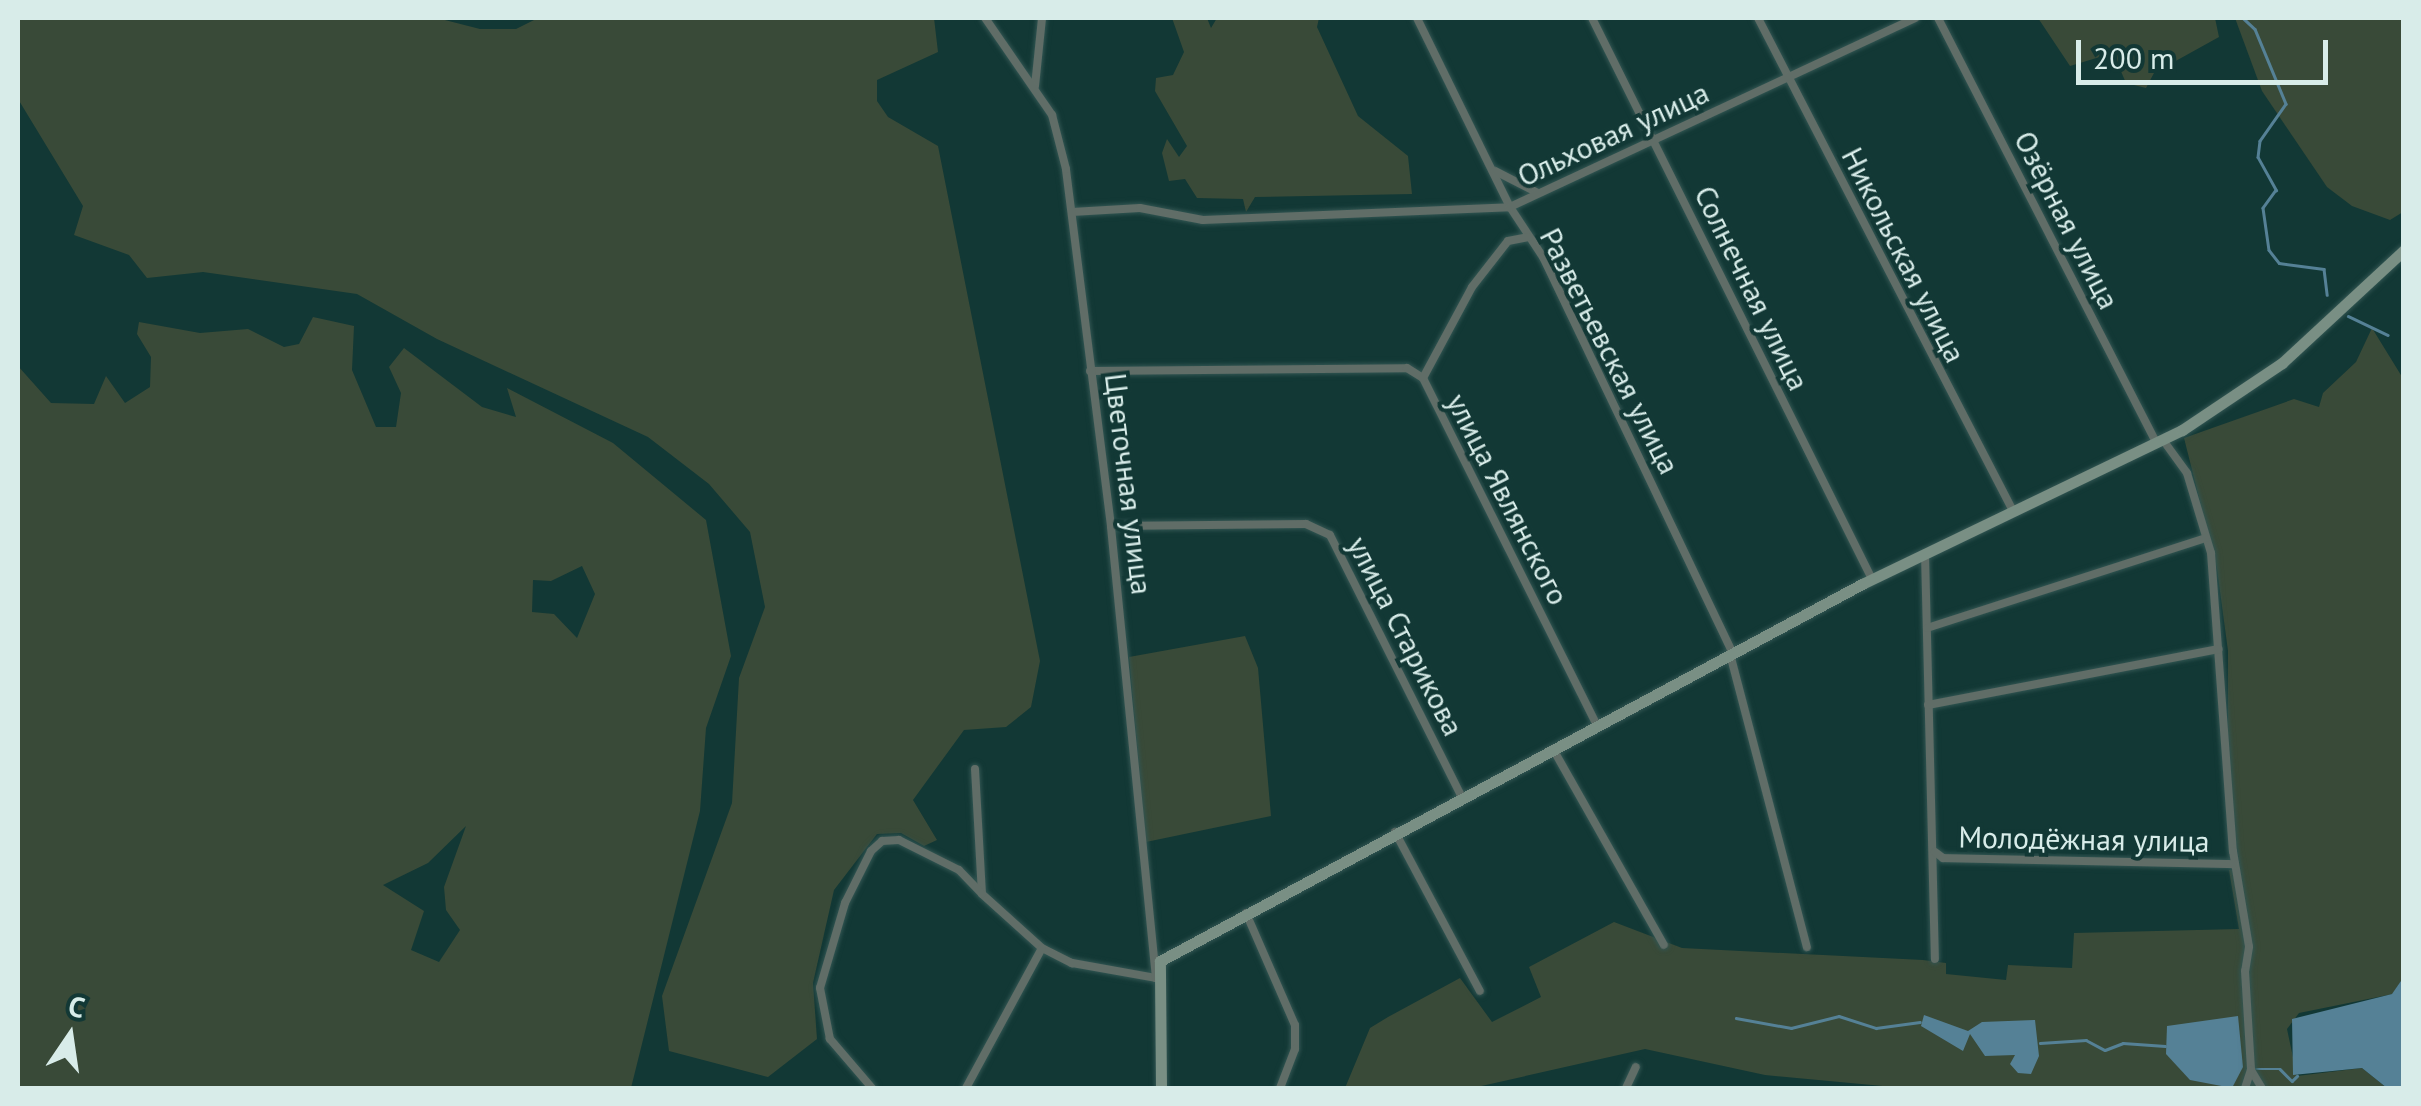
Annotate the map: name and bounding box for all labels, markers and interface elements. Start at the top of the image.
scale bar [2081,20,2334,82]
text: 200 m [2093,38,2174,77]
street label: Ольховая улица [1512,74,1714,194]
street label: Озёрная улица [2007,125,2127,315]
street label: Никольская улица [1834,141,1974,369]
street label: Солнечная улица [1687,180,1817,396]
street label: Разветьевская улица [1532,222,1688,480]
street label: Цветочная улица [1098,371,1160,597]
street label: улица Являнского [1439,387,1577,611]
street label: улица Старикова [1340,530,1472,742]
street label: Молодёжная улица [1958,819,2210,859]
north arrow [20,986,120,1086]
text: С [65,986,89,1026]

